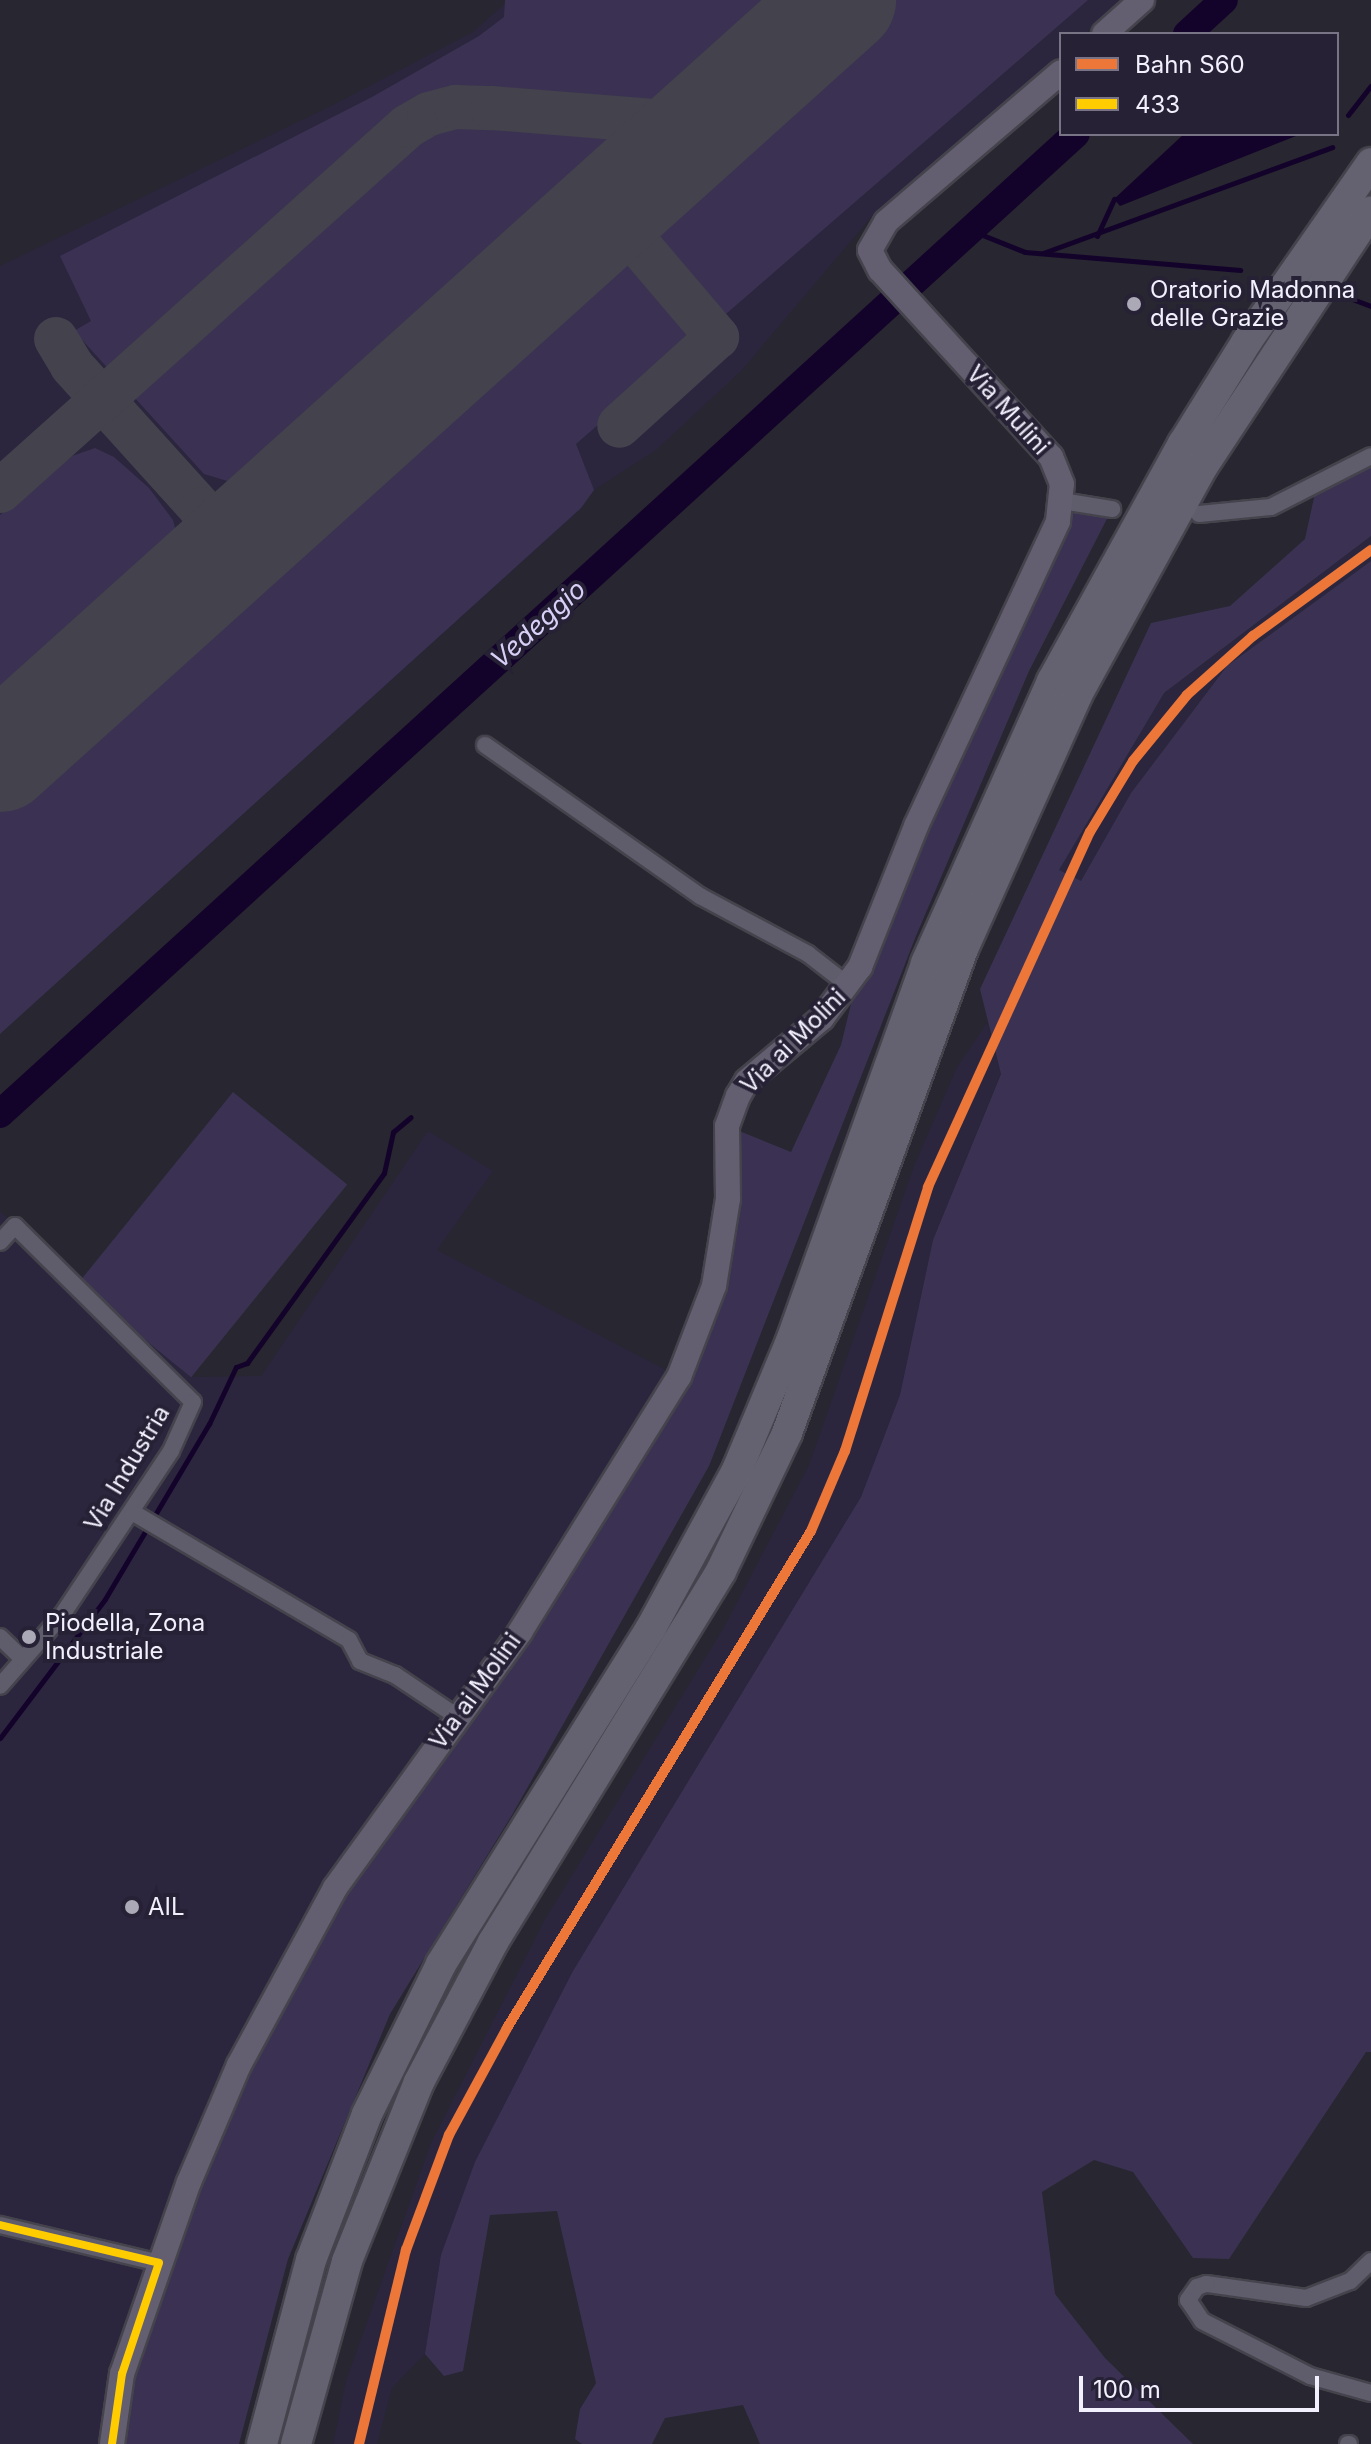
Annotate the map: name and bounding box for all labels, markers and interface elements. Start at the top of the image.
legend [1059,32,1339,136]
text: Bahn S60 [1135,50,1245,79]
text: 433 [1135,90,1180,119]
place label: Oratorio Madonna delle Grazie [1150,276,1355,332]
marker: Oratorio Madonna delle Grazie [1125,295,1143,313]
street label: Via Mulini [960,359,1056,461]
water label: Vedeggio [484,574,592,674]
street label: Via ai Molini [735,983,851,1099]
street label: Via Industria [78,1400,176,1536]
place label: Piodella, Zona Industriale [45,1609,205,1665]
street label: Via ai Molini [423,1627,527,1755]
marker: Piodella, Zona Industriale [20,1628,38,1646]
place label: AIL [148,1893,185,1921]
marker: AIL [123,1898,141,1916]
scale bar [1083,2360,1323,2410]
text: 100 m [1093,2375,1161,2404]

